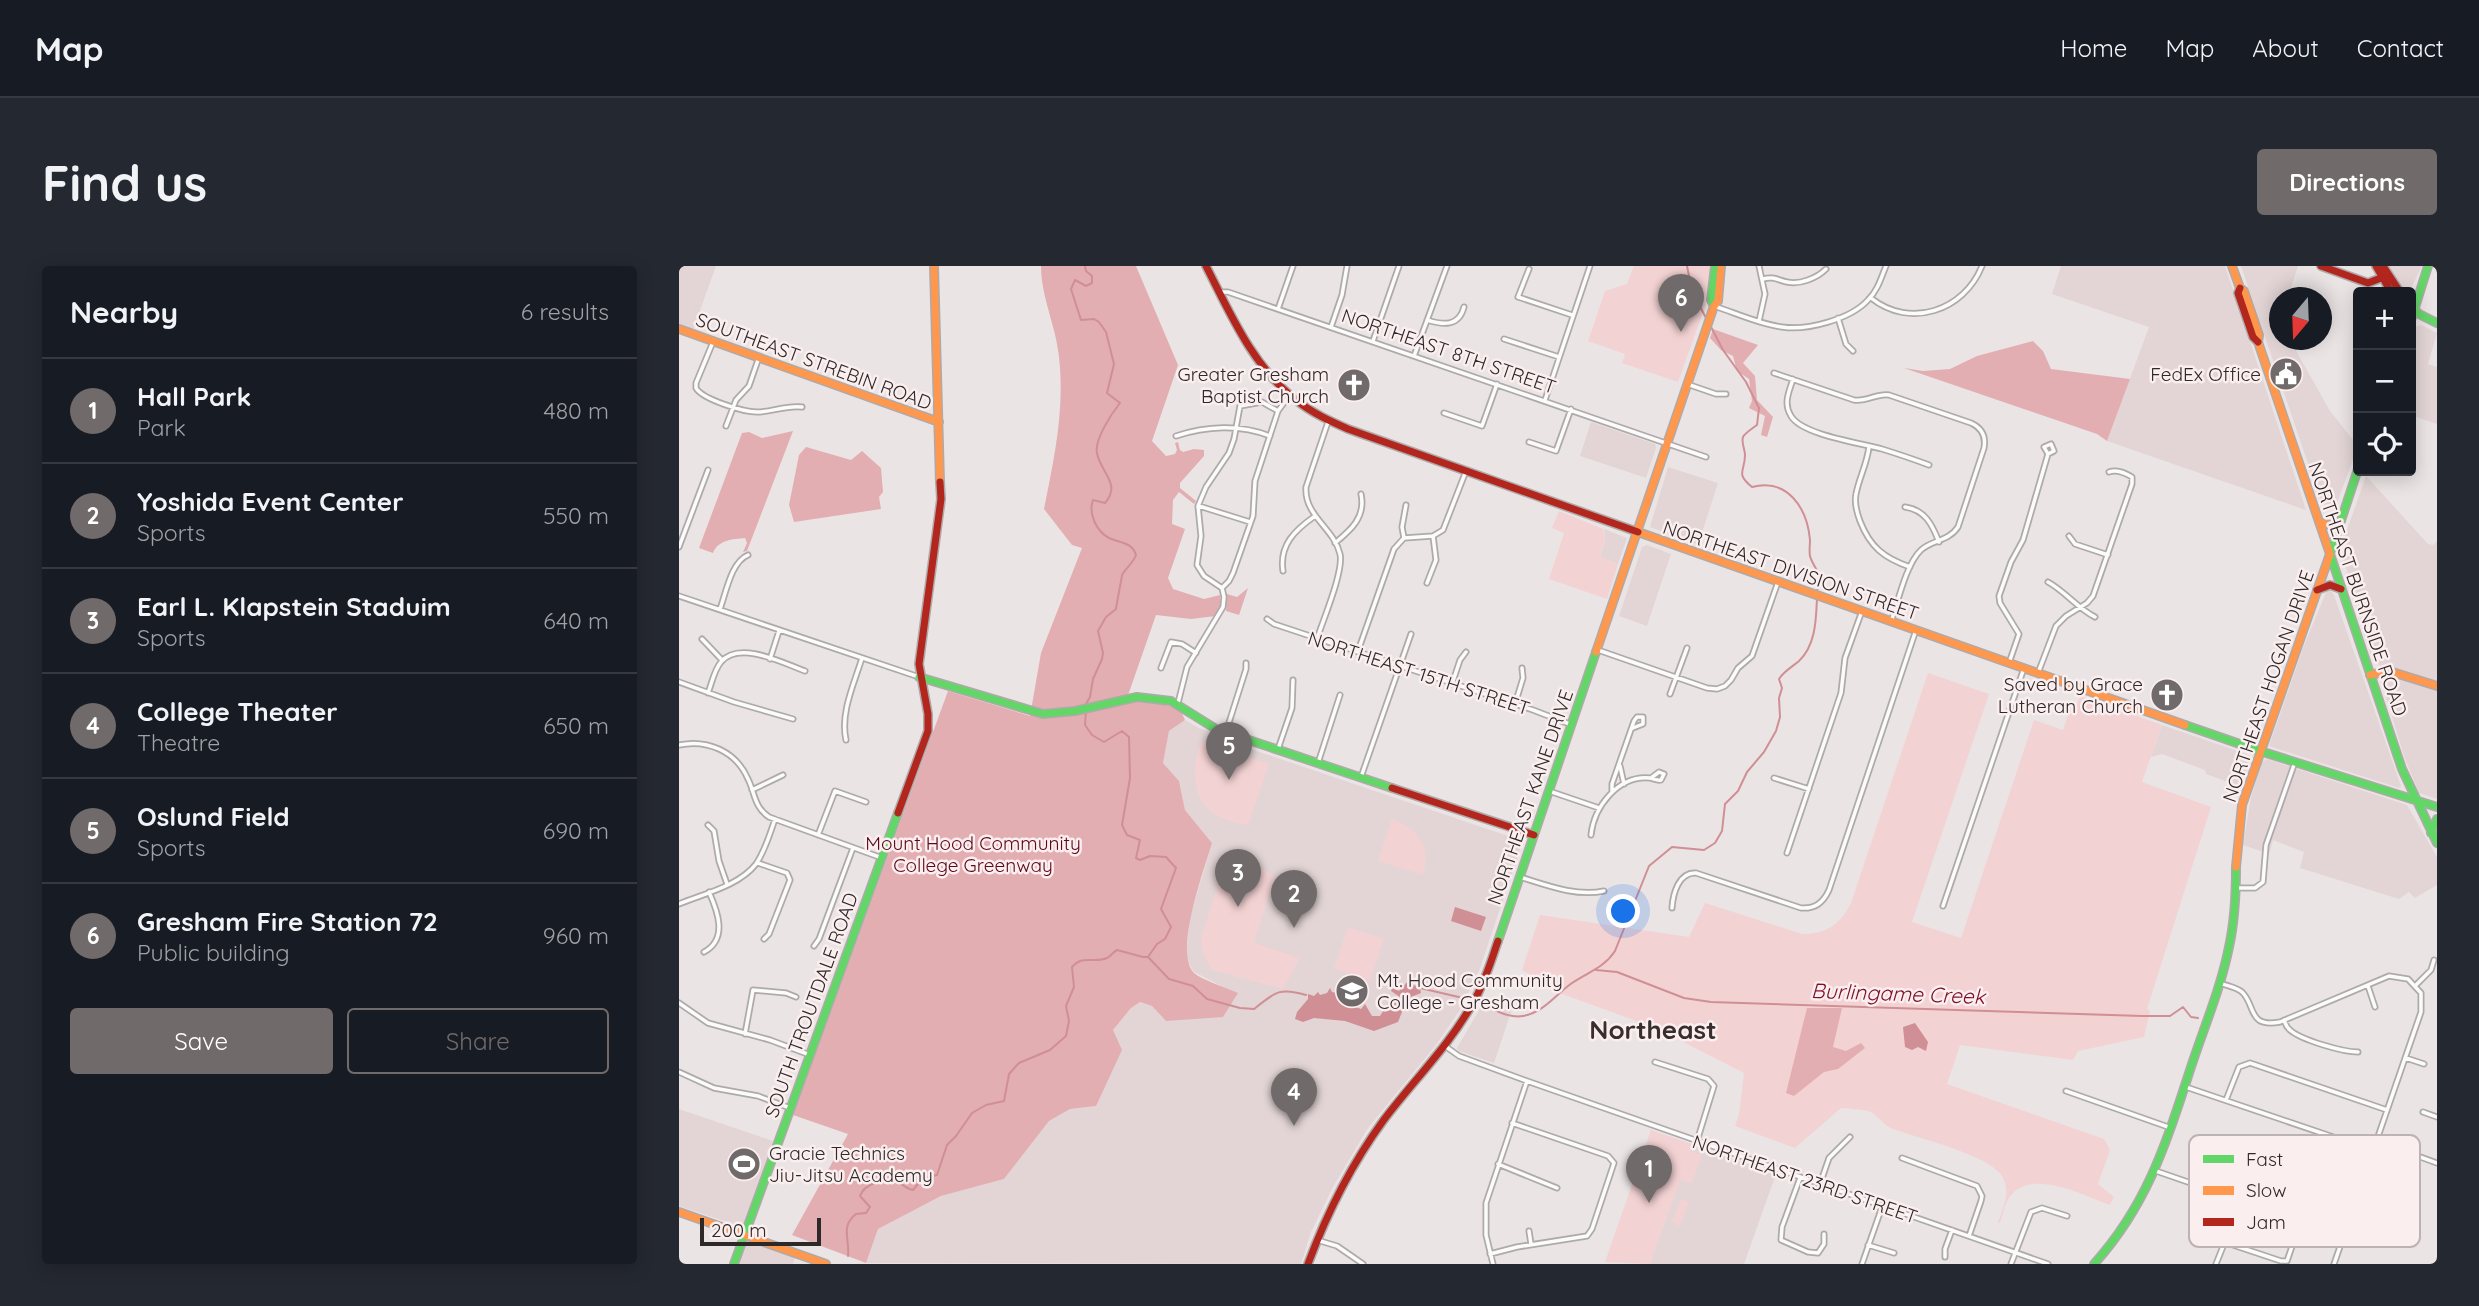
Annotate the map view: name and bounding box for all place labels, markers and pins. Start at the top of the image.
pin: 6 [1658,274,1704,332]
public building icon: FedEx Office [2267,355,2305,393]
place label: Greater Gresham Baptist Church [1178,362,1329,408]
place label: FedEx Office [2150,362,2261,386]
church icon: Greater Gresham Baptist Church [1335,366,1373,404]
place label: Saved by Grace Lutheran Church [1998,672,2143,718]
church icon: Saved by Grace Lutheran Church [2148,676,2186,714]
pin: 5 [1206,722,1252,780]
pin: 3 [1215,849,1261,907]
pin: 2 [1271,870,1317,928]
place label: Mt. Hood Community College - Gresham [1377,968,1563,1014]
school or university icon: Mt. Hood Community College - Gresham [1333,972,1371,1010]
pin: 4 [1271,1068,1317,1126]
place label: Gracie Technics Jiu-Jitsu Academy [769,1141,933,1187]
sports icon: Gracie Technics Jiu-Jitsu Academy [725,1145,763,1183]
pin: 1 [1626,1145,1672,1203]

